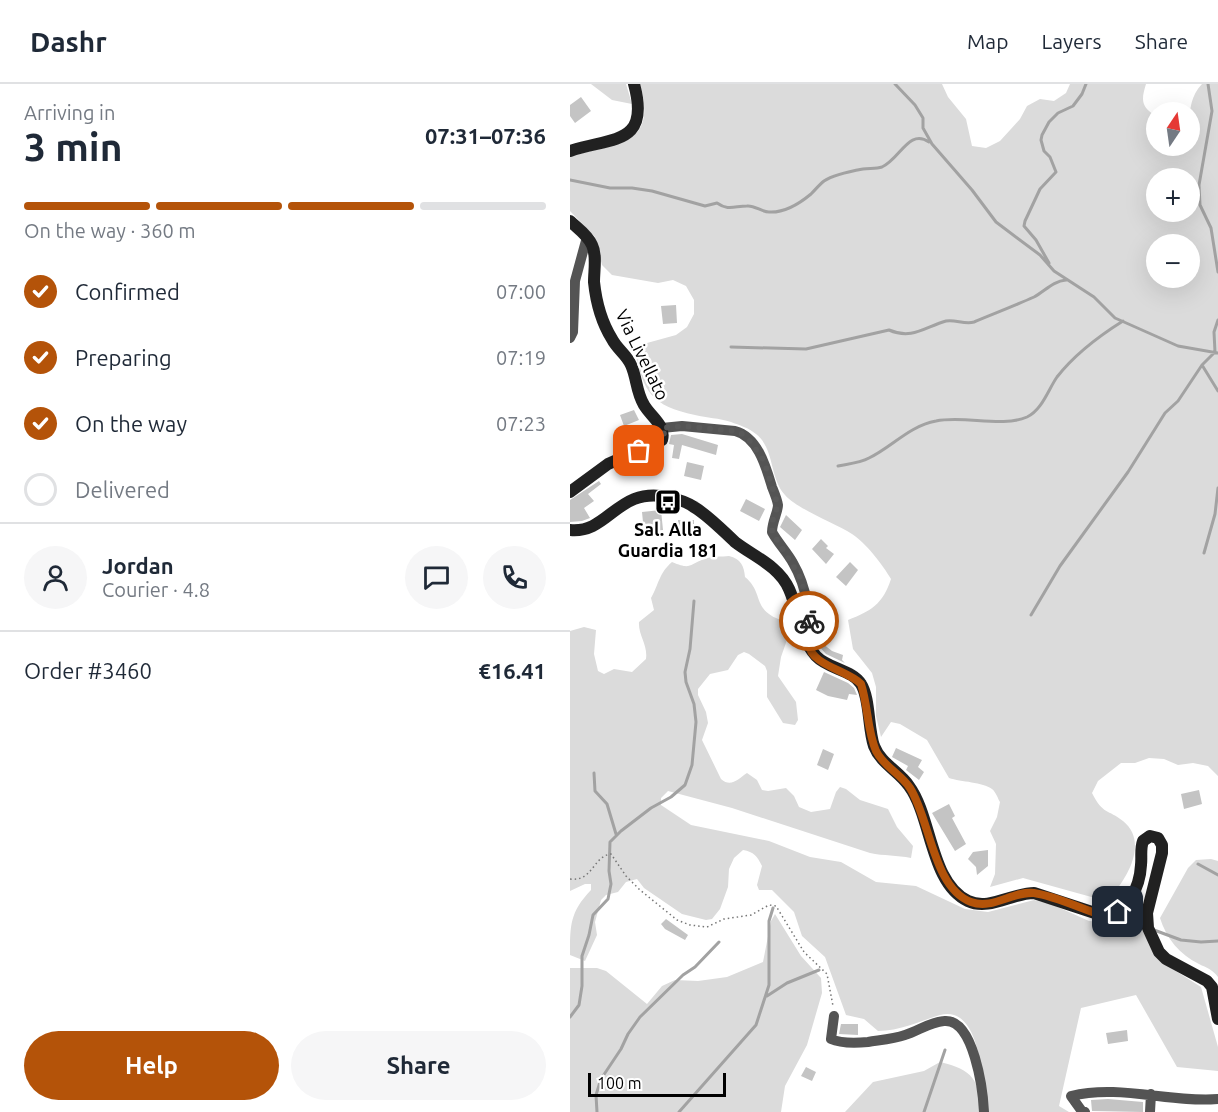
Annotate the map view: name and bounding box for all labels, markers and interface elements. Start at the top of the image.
text: Dashr [30,26,107,57]
text: Map [967,29,1008,53]
text: Layers [1041,29,1102,53]
text: Share [1135,29,1188,53]
text: Arriving in [24,101,115,124]
north arrow [1146,102,1200,156]
map controls [1146,102,1200,288]
text: 07:31–07:36 [425,123,546,148]
text: 3 min [24,125,123,168]
button: + [1146,168,1200,222]
text: On the way · 360 m [24,219,196,242]
button: − [1146,234,1200,288]
icon: check [24,275,57,308]
text: Confirmed [75,279,180,304]
text: 07:00 [496,280,546,303]
street label: Via Livellato [612,306,673,403]
icon: check [24,341,57,374]
text: Preparing [75,345,172,370]
text: 07:19 [496,346,546,369]
icon: check [24,407,57,440]
text: On the way [75,411,187,436]
text: 07:23 [496,412,546,435]
pin [613,425,664,476]
icon: bag [622,434,655,467]
text: Delivered [75,477,170,502]
bus stop icon: Sal. Alla Guardia 181 [653,487,683,517]
place label: Sal. Alla Guardia 181 [618,519,718,560]
button: person [24,546,87,609]
button: chat [405,546,468,609]
button: phone [483,546,546,609]
text: Jordan [102,553,174,578]
text: Courier · 4.8 [102,578,210,601]
courier [779,591,839,651]
icon: bike [793,605,826,638]
text: Order #3460 [24,658,152,683]
text: €16.41 [479,658,546,683]
pin [1092,886,1143,937]
icon: home [1101,895,1134,928]
button: Help [24,1031,279,1100]
button: Share [291,1031,546,1100]
scale bar [588,1070,726,1098]
text: 100 m [597,1074,642,1092]

